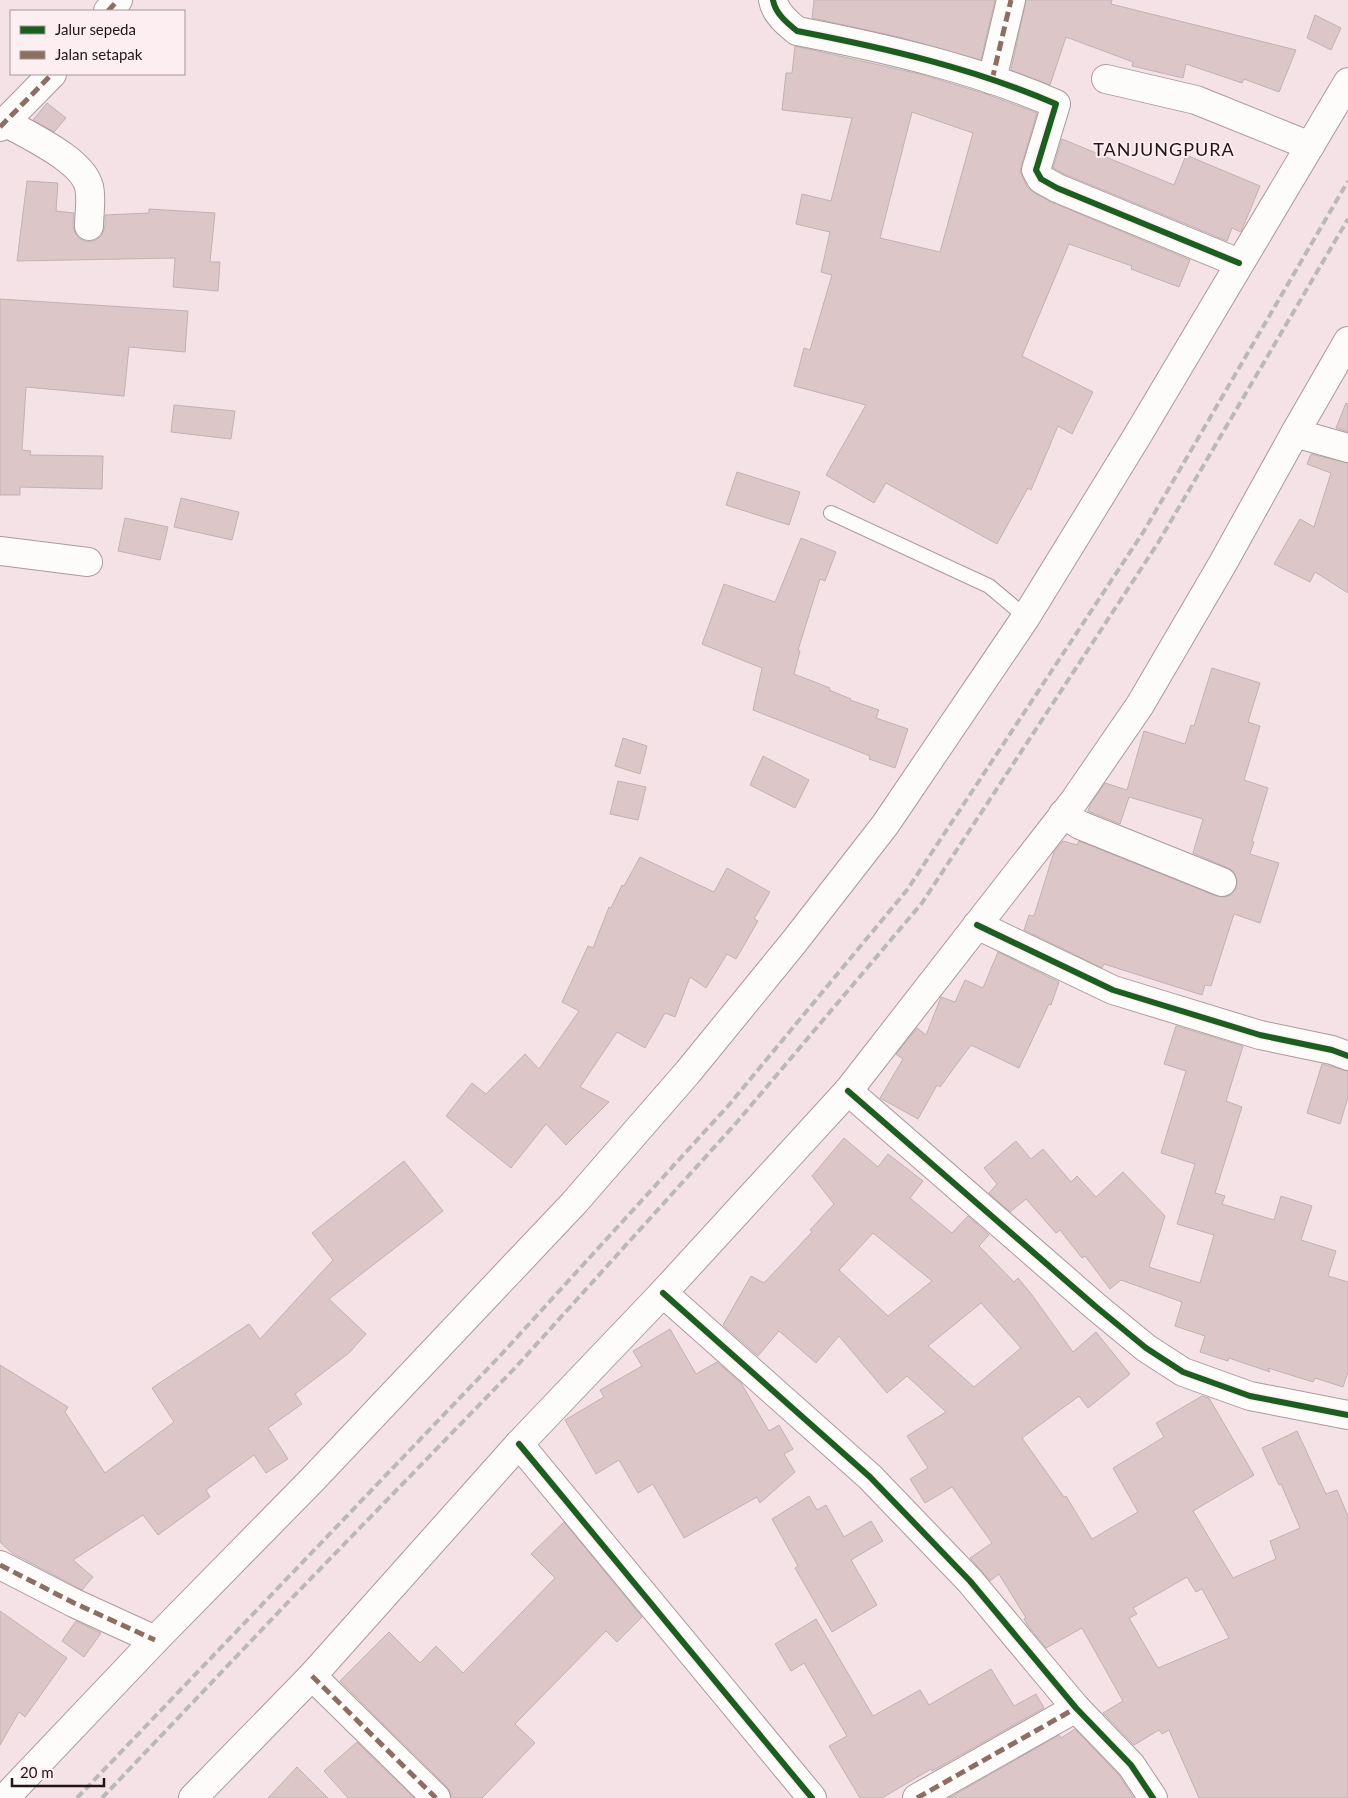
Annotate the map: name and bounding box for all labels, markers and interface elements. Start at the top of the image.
legend [10,10,185,75]
text: Jalur sepeda [55,20,136,38]
text: Jalan setapak [55,45,143,63]
district label: TANJUNGPURA [1093,138,1235,160]
scale bar [12,1756,105,1788]
text: 20 m [20,1763,54,1781]

